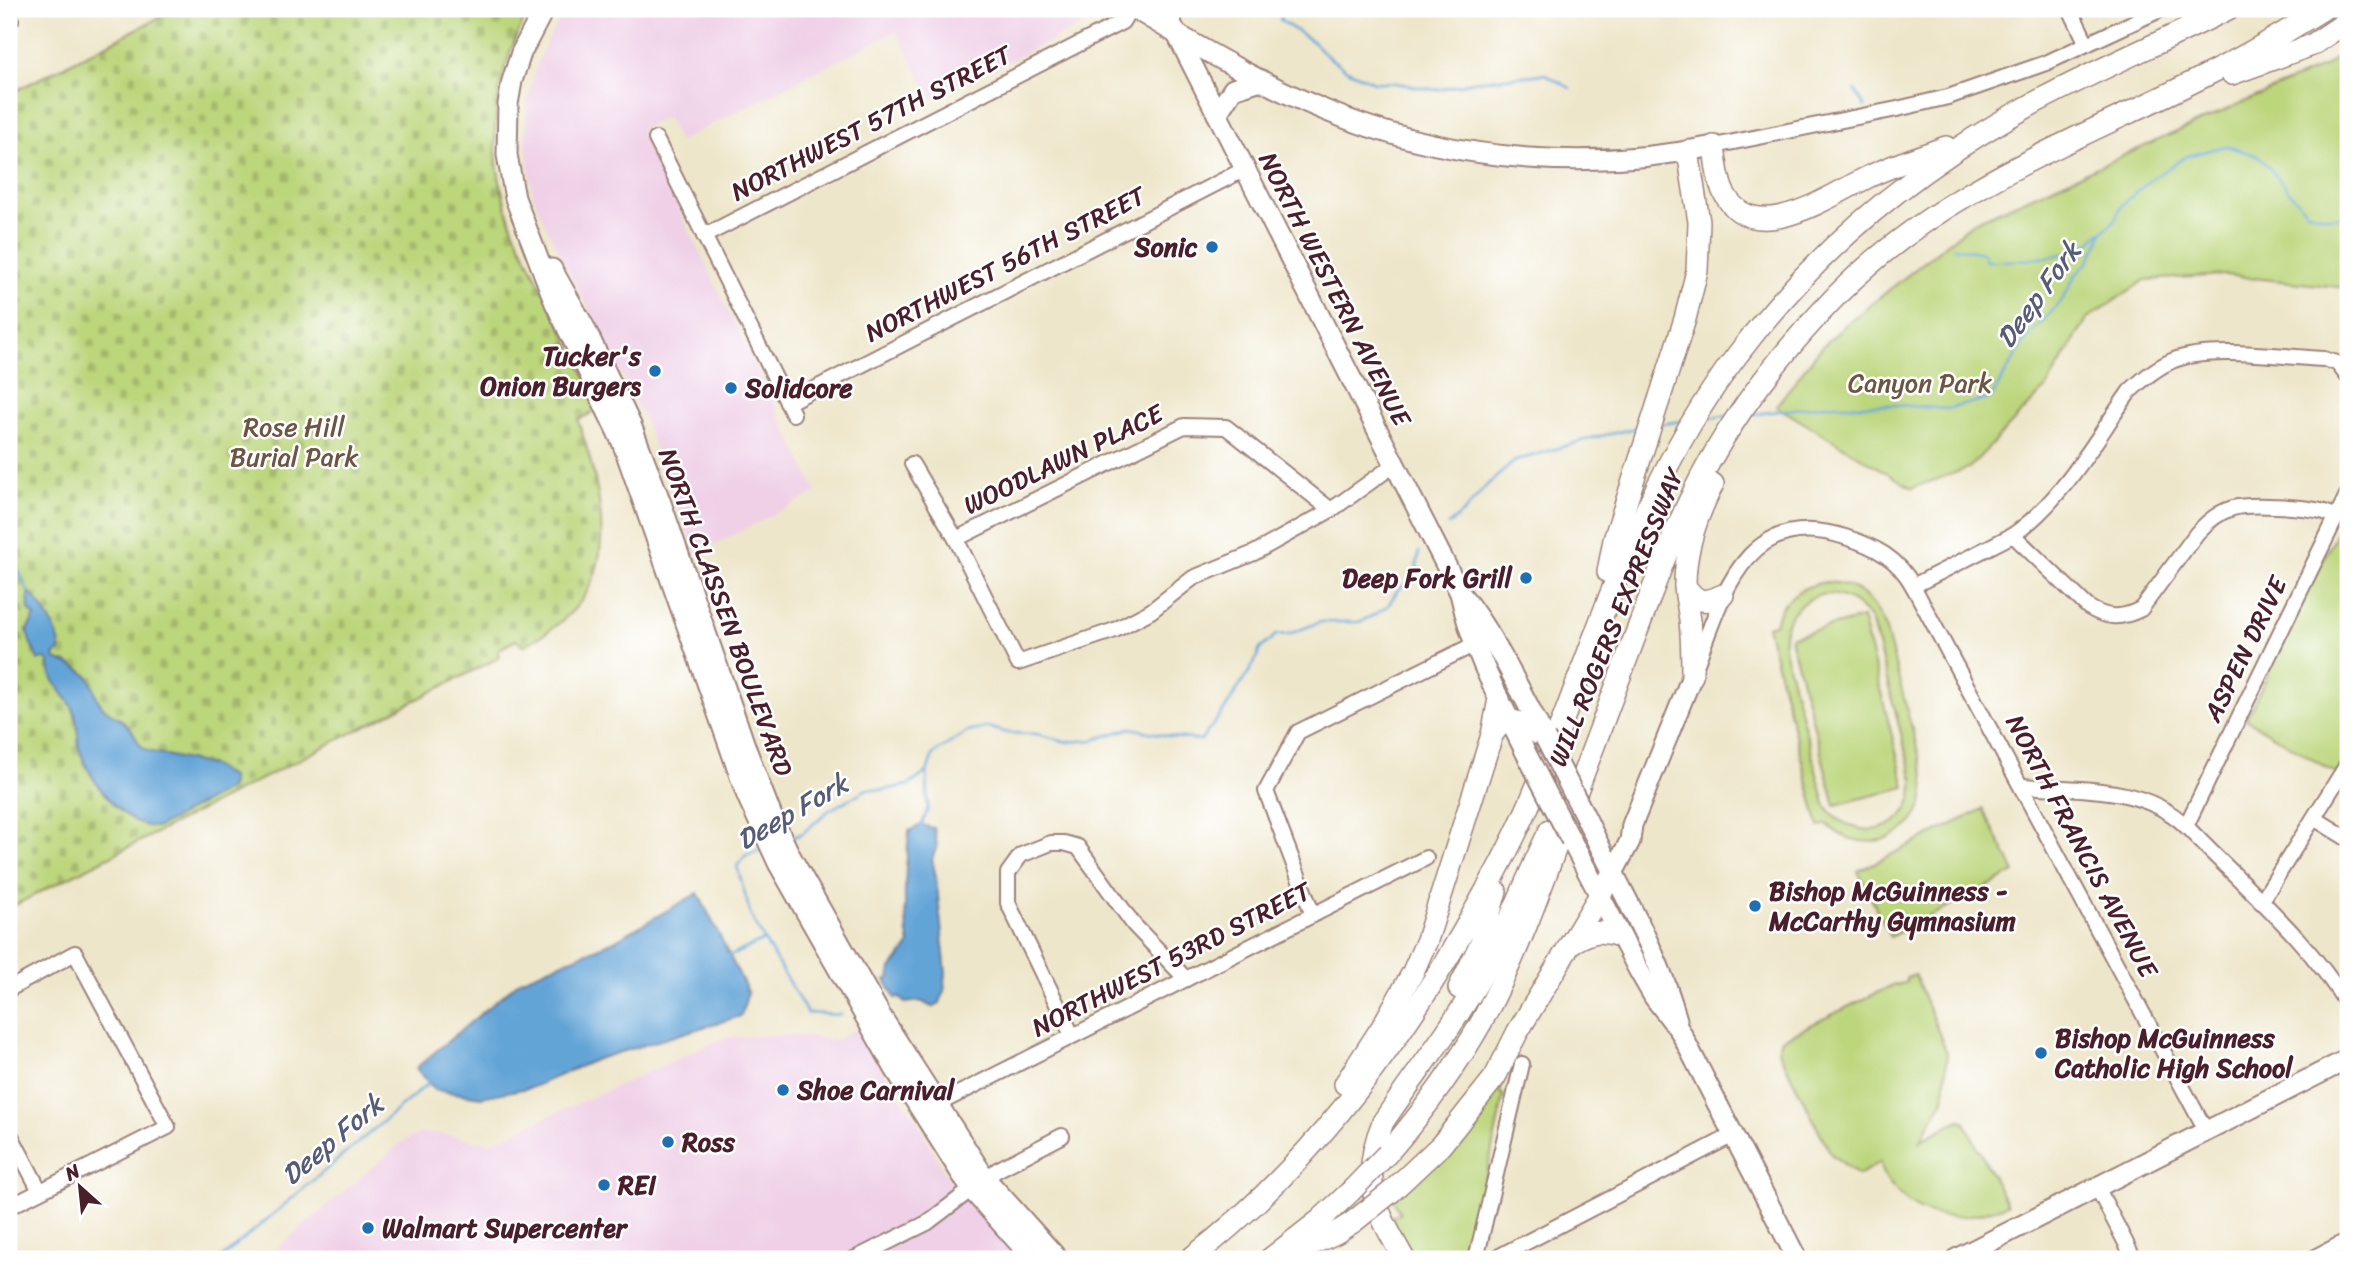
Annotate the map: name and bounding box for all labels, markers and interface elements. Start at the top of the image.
street label: NORTHWEST 57TH STREET [722,31,1021,214]
street label: NORTH WESTERN AVENUE [1246,143,1425,436]
street label: NORTHWEST 56TH STREET [856,172,1155,355]
place label: Sonic [1133,224,1198,270]
water label: Deep Fork [1982,228,2096,358]
marker: Sonic [1204,239,1220,255]
place label: Tucker's Onion Burgers [480,333,642,409]
park label: Canyon Park [1848,360,1992,406]
marker: Tucker's Onion Burgers [647,363,663,379]
place label: Solidcore [744,365,853,411]
marker: Solidcore [723,380,739,396]
street label: WOODLAWN PLACE [955,390,1172,527]
park label: Rose Hill Burial Park [230,404,359,480]
street label: NORTH CLASSEN BOULEVARD [645,441,807,783]
street label: WILL ROGERS EXPRESSWAY [1535,459,1698,774]
place label: Deep Fork Grill [1342,555,1514,601]
street label: ASPEN DRIVE [2189,567,2301,731]
marker: Deep Fork Grill [1518,570,1534,586]
street label: NORTH FRANCIS AVENUE [1993,706,2172,988]
water label: Deep Fork [727,758,860,863]
street label: NORTHWEST 53RD STREET [1023,868,1321,1050]
place label: Bishop McGuinness - McCarthy Gymnasium [1768,868,2016,944]
marker: Bishop McGuinness - McCarthy Gymnasium [1747,898,1763,914]
place label: Bishop McGuinness Catholic High School [2054,1015,2294,1091]
marker: Bishop McGuinness Catholic High School [2033,1045,2049,1061]
place label: Shoe Carnival [796,1067,956,1113]
water label: Deep Fork [269,1080,397,1198]
marker: Shoe Carnival [775,1082,791,1098]
place label: Ross [681,1119,736,1165]
marker: Ross [660,1134,676,1150]
north arrow [46,1152,116,1222]
text: N [58,1154,87,1190]
place label: REI [617,1162,657,1208]
marker: REI [596,1177,612,1193]
place label: Walmart Supercenter [382,1205,629,1251]
marker: Walmart Supercenter [360,1220,376,1236]

